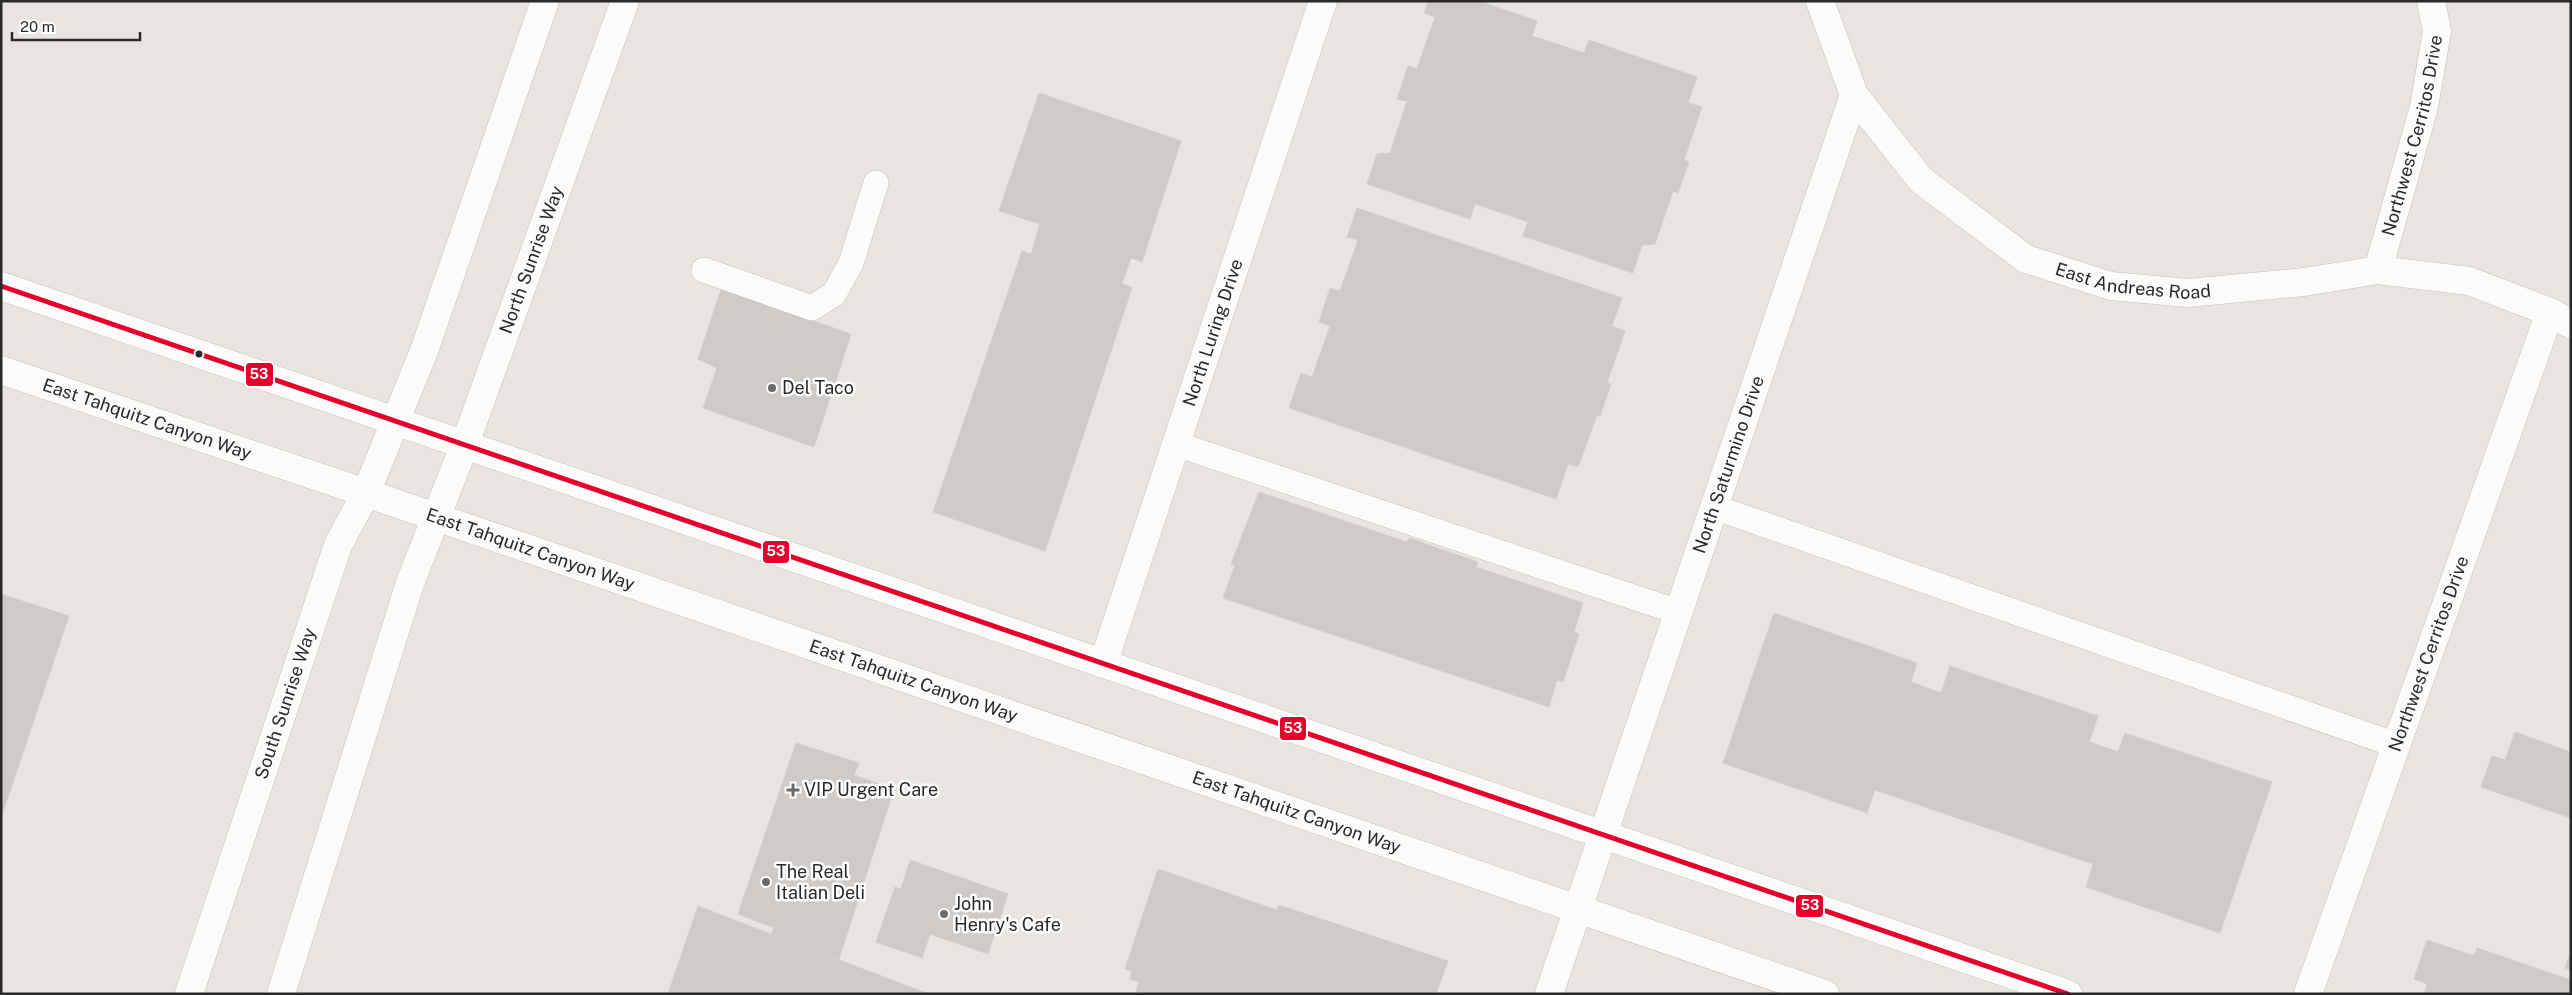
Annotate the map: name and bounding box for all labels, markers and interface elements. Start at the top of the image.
scale bar [12,10,140,42]
text: 20 m [20,18,55,35]
street label: Northwest Cerritos Drive [2377,33,2446,238]
street label: North Sunrise Way [495,183,567,336]
street label: North Luring Drive [1178,256,1247,409]
street label: East Andreas Road [2053,258,2212,303]
unlabelled marker [194,349,204,359]
line badge: 53 [245,362,274,387]
text: 53 [250,366,268,382]
street label: North Saturmino Drive [1688,373,1768,556]
street label: East Tahquitz Canyon Way [40,374,255,464]
place label: Del Taco [782,377,854,398]
marker: Del Taco [766,382,778,394]
street label: East Tahquitz Canyon Way [424,503,638,595]
line badge: 53 [762,540,790,564]
text: 53 [767,543,785,559]
street label: Northwest Cerritos Drive [2384,553,2473,754]
street label: South Sunrise Way [250,625,320,782]
street label: East Tahquitz Canyon Way [807,635,1021,726]
line badge: 53 [1279,716,1307,741]
text: 53 [1284,720,1302,736]
street label: East Tahquitz Canyon Way [1190,767,1404,858]
place label: VIP Urgent Care [804,779,938,800]
marker: VIP Urgent Care [786,783,800,797]
place label: The Real Italian Deli [776,861,865,903]
marker: The Real Italian Deli [760,876,772,888]
place label: John Henry's Cafe [954,893,1061,935]
line badge: 53 [1795,894,1824,918]
text: 53 [1801,897,1819,913]
marker: John Henry's Cafe [938,908,950,920]

